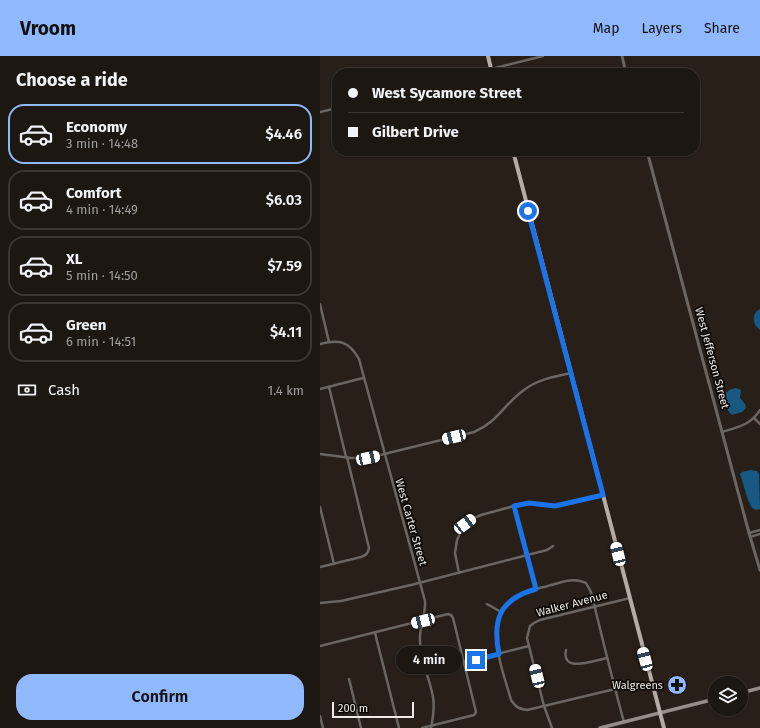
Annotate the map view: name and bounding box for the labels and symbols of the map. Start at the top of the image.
route start [519,202,537,220]
street label: West Jefferson Street [692,306,732,410]
car [441,428,467,446]
car [355,450,381,466]
street label: West Carter Street [392,477,430,567]
car [452,512,478,536]
car [609,541,627,567]
street label: Walker Avenue [535,588,609,620]
car [410,612,436,630]
callout: 4 min [396,646,462,674]
car [636,646,654,672]
route end [467,651,485,669]
car [528,663,546,689]
pharmacy icon: Walgreens [666,674,688,696]
place label: Walgreens [612,679,663,692]
scale bar [332,700,414,719]

